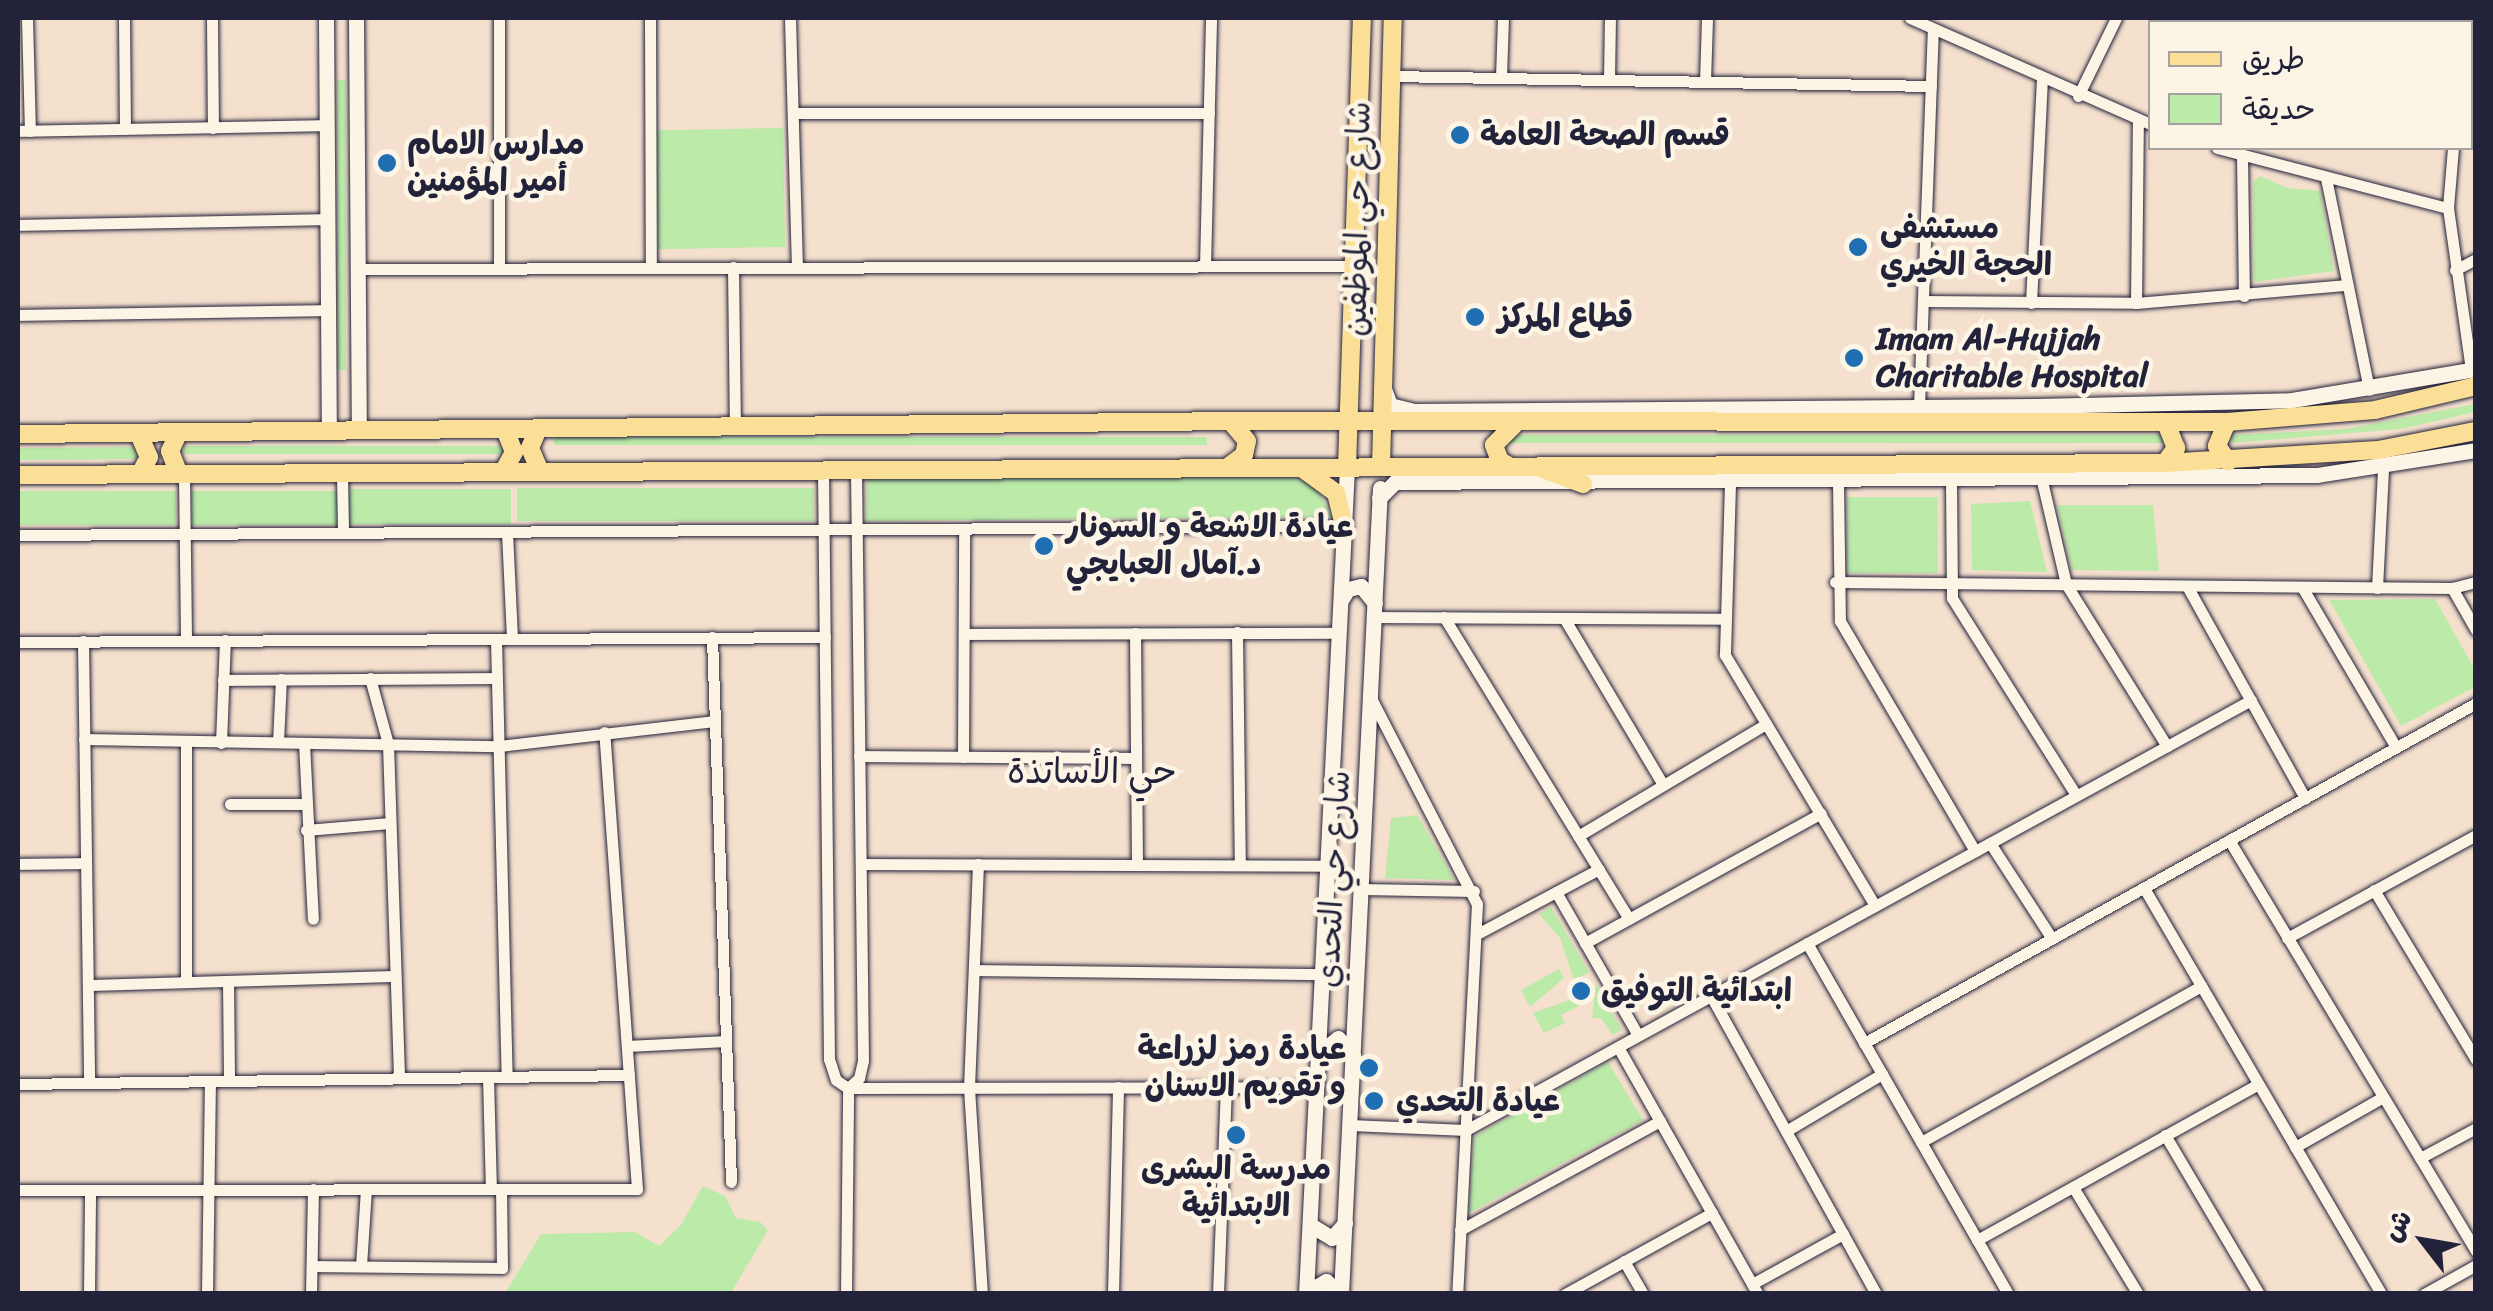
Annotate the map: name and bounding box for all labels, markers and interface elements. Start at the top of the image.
legend [2148,20,2473,150]
text: طريق [2242,32,2305,86]
text: حديقة [2242,82,2316,136]
street label: شارع حي الموظفين [1337,101,1379,337]
place label: قسم الصحة العامة [1480,116,1730,154]
marker: قسم الصحة العامة [1449,124,1471,146]
place label: مدارس الامام أمير المؤمنين [407,126,585,201]
marker: مدارس الامام أمير المؤمنين [376,152,398,174]
place label: مستشفى الحجة الخيري [1880,210,2052,285]
marker: مستشفى الحجة الخيري [1845,234,1871,260]
place label: قطاع المركز [1498,298,1633,336]
marker: قطاع المركز [1462,304,1488,330]
place label: Imam Al-Hujjah Charitable Hospital [1876,321,2149,396]
marker: Imam Al-Hujjah Charitable Hospital [1841,345,1867,371]
place label: عيادة الاشعة و السونار د.آمال العبايجي [1066,509,1353,584]
marker: عيادة الاشعة و السونار د.آمال العبايجي [1031,533,1057,559]
district label: حي الأساتذة [1007,750,1177,792]
street label: شارع حي التحدي [1309,769,1359,989]
place label: ابتدائية التوفيق [1601,972,1792,1010]
marker: ابتدائية التوفيق [1570,980,1592,1002]
place label: عيادة رمز لزراعة و تقويم الاسنان [1137,1031,1346,1106]
marker: عيادة رمز لزراعة و تقويم الاسنان [1356,1055,1382,1081]
place label: عيادة التحدي [1396,1082,1560,1120]
marker: عيادة التحدي [1361,1088,1387,1114]
marker: مدرسة البشرى الابتدائية [1225,1124,1247,1146]
place label: مدرسة البشرى الابتدائية [1141,1151,1331,1226]
north arrow [2373,1191,2473,1291]
text: ش [2368,1199,2426,1251]

